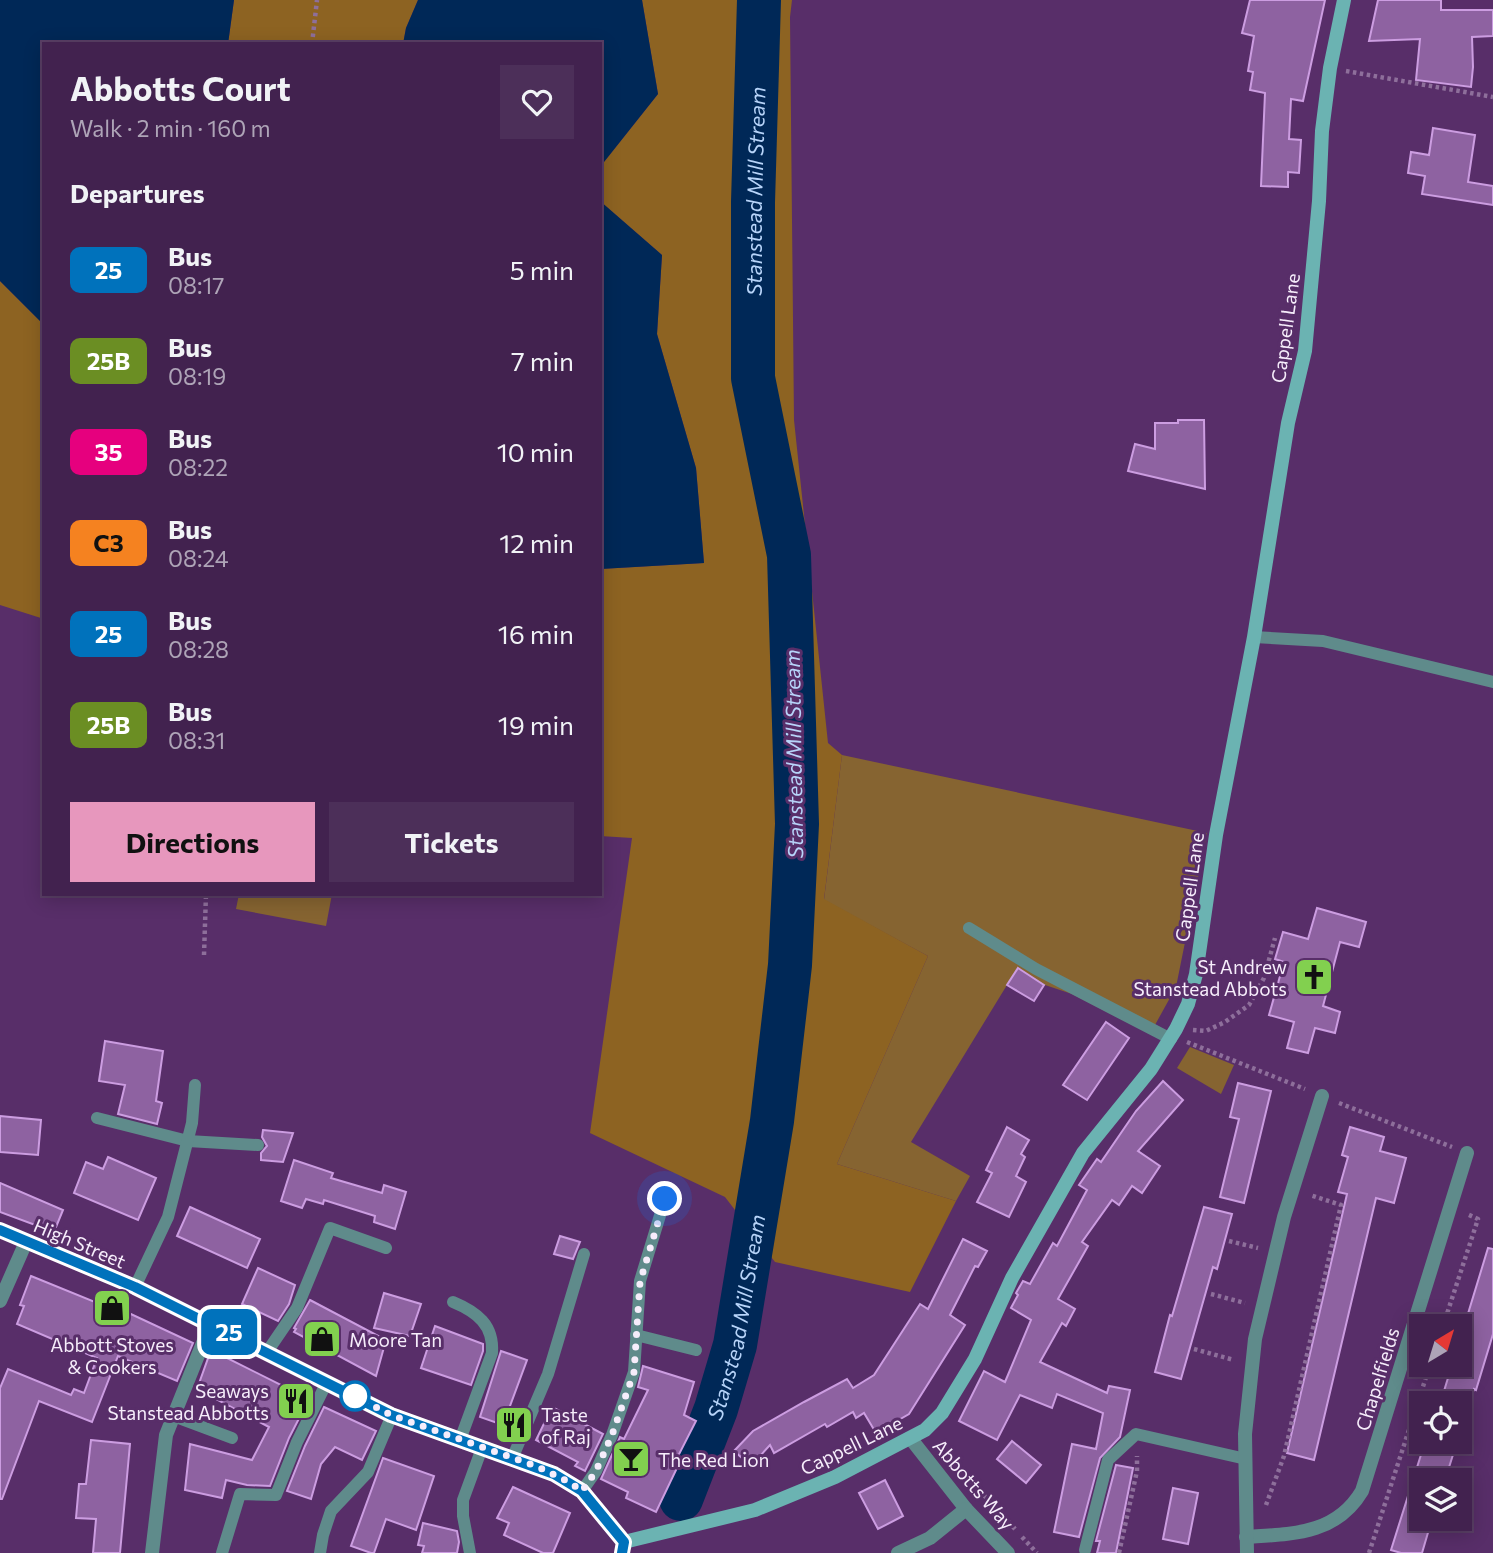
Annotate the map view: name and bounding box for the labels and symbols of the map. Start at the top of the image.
water label: Stanstead Mill Stream [741,86,769,296]
street label: Cappell Lane [1266,272,1304,384]
water label: Stanstead Mill Stream [779,649,807,859]
street label: Cappell Lane [1170,831,1208,943]
place label: St Andrew Stanstead Abbots [1133,955,1287,1000]
church icon: St Andrew Stanstead Abbots [1293,956,1335,998]
your location [647,1181,682,1216]
water label: Stanstead Mill Stream [701,1212,769,1423]
street label: High Street [31,1213,130,1273]
shop icon: Abbott Stoves & Cookers [91,1287,133,1329]
line badge: 25 [198,1309,260,1355]
north arrow [1409,1314,1472,1377]
shop icon: Moore Tan [301,1318,343,1360]
street label: Chapelfields [1350,1325,1404,1433]
place label: Moore Tan [349,1328,442,1351]
place label: Abbott Stoves & Cookers [50,1333,174,1378]
place label: Seaways Stanstead Abbotts [108,1379,269,1424]
restaurant icon: Seaways Stanstead Abbotts [275,1380,317,1422]
unlabelled marker [340,1381,370,1411]
place label: Taste of Raj [541,1403,591,1448]
restaurant icon: Taste of Raj [493,1404,535,1446]
street label: Cappell Lane [796,1410,906,1480]
street label: Abbotts Way [928,1434,1020,1534]
bar icon: The Red Lion [610,1438,652,1480]
place label: The Red Lion [658,1448,769,1471]

